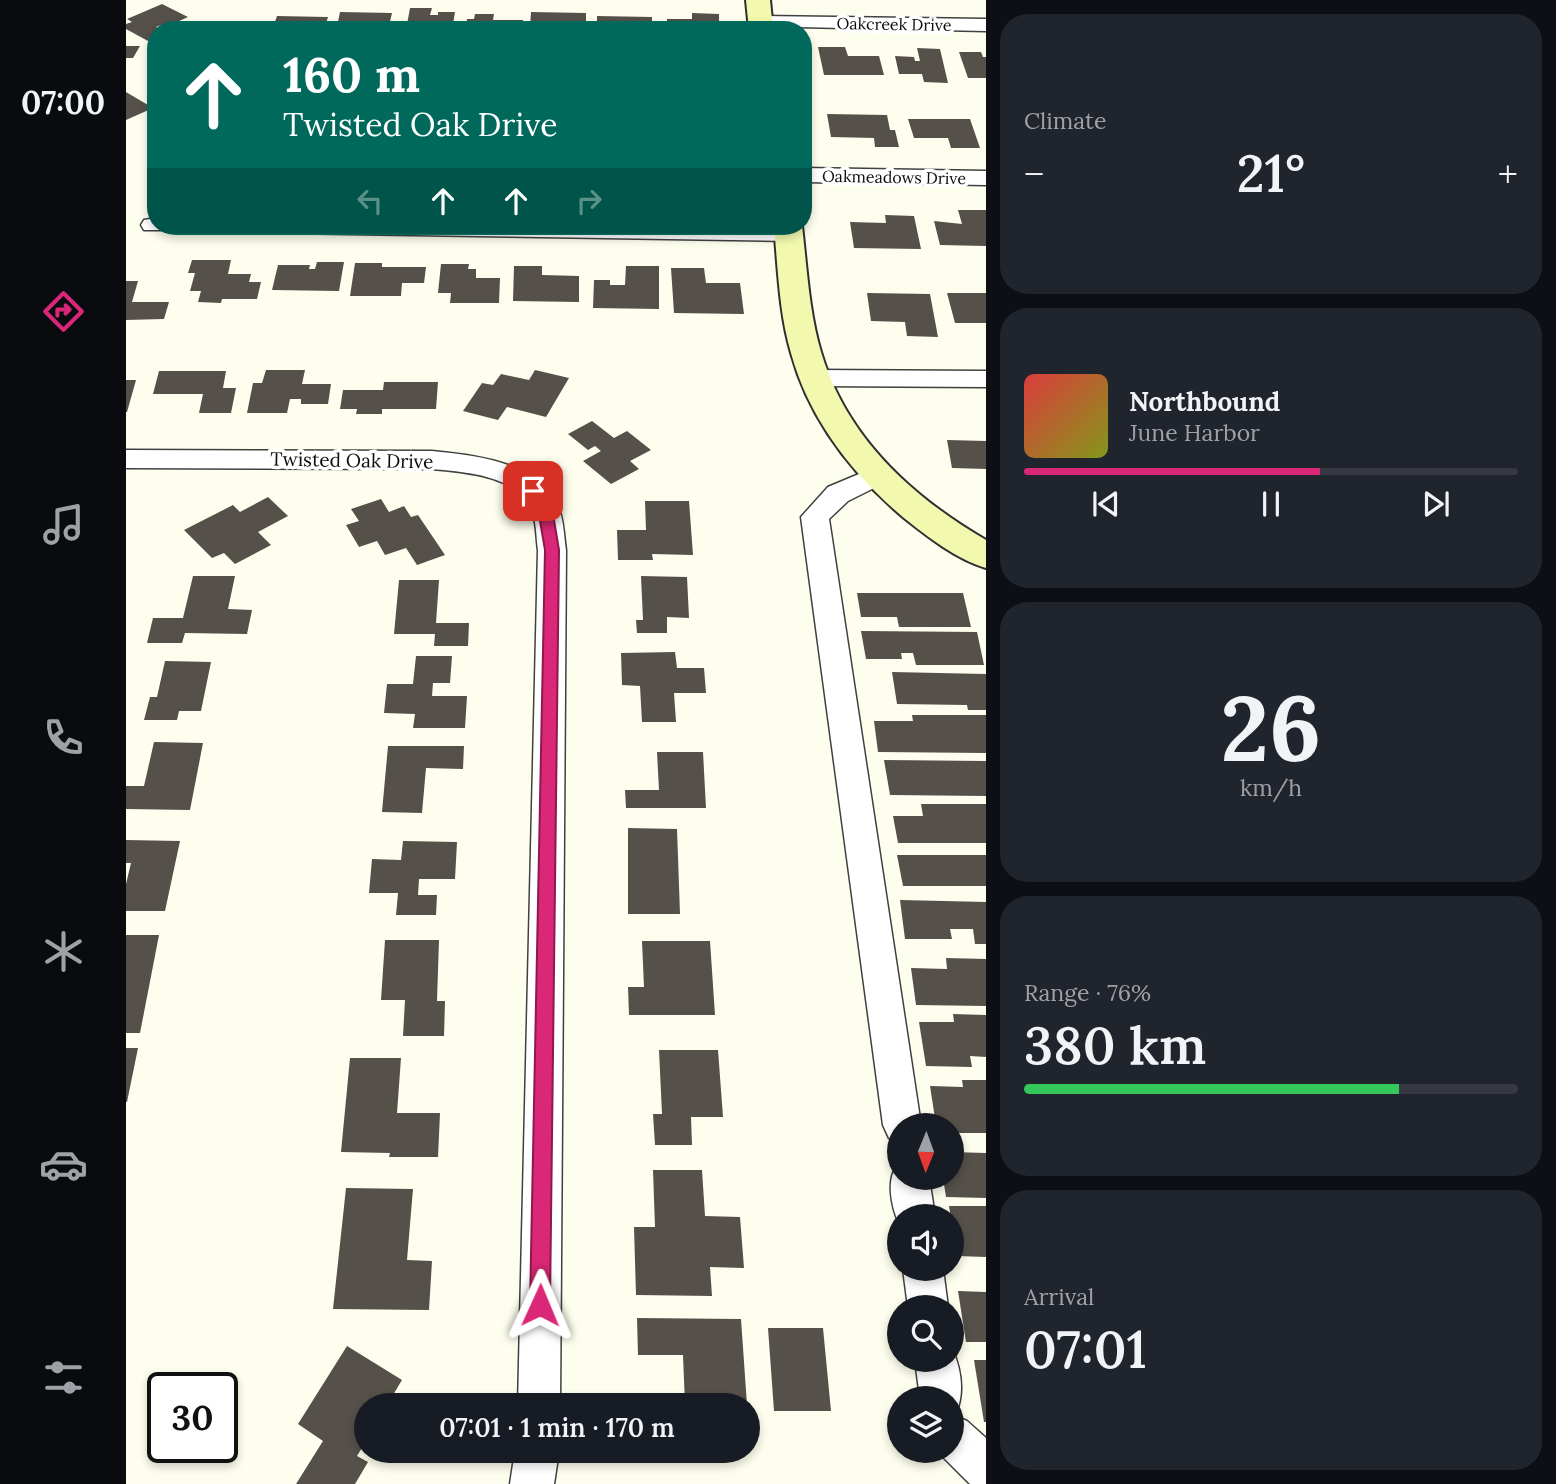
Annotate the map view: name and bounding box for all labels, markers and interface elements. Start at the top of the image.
street label: Oakcreek Drive [836,13,952,35]
text: 160 m [283,43,420,105]
icon: ahead [168,49,259,140]
text: 07:00 [21,82,105,123]
text: Twisted Oak Drive [283,104,558,145]
text: Climate [1024,106,1106,135]
text: 21° [1237,140,1305,206]
text: − [1024,150,1044,198]
text: + [1498,150,1518,198]
street label: Oakmeadows Drive [822,166,966,188]
icon: left [351,182,389,220]
icon: ahead [424,182,462,220]
icon: ahead [497,182,535,220]
icon: right [570,182,608,220]
icon: directions [39,287,88,336]
text: Northbound [1129,385,1280,418]
text: June Harbor [1129,418,1260,447]
street label: Twisted Oak Drive [270,447,434,473]
pin [503,461,563,521]
icon: arrive [514,472,552,510]
icon: previous [1087,485,1125,523]
icon: pause [1252,485,1290,523]
icon: next [1417,485,1455,523]
icon: music [39,500,88,549]
text: 26 [1221,669,1321,786]
icon: phone [39,713,88,762]
text: km/h [1240,773,1302,802]
icon: climate [39,927,88,976]
text: Range · 76% [1024,978,1151,1007]
text: 380 km [1024,1012,1206,1078]
north arrow [887,1113,964,1190]
map controls [887,1113,964,1463]
icon: car [39,1140,88,1189]
button: sound [887,1204,964,1281]
position arrow [503,1268,577,1342]
text: Arrival [1024,1282,1094,1311]
button: search [887,1295,964,1372]
text: 07:01 [1024,1316,1147,1382]
icon: filters [39,1353,88,1402]
speed limit sign: 30 [147,1372,238,1463]
button: layers [887,1386,964,1463]
text: 07:01 · 1 min · 170 m [439,1411,675,1444]

